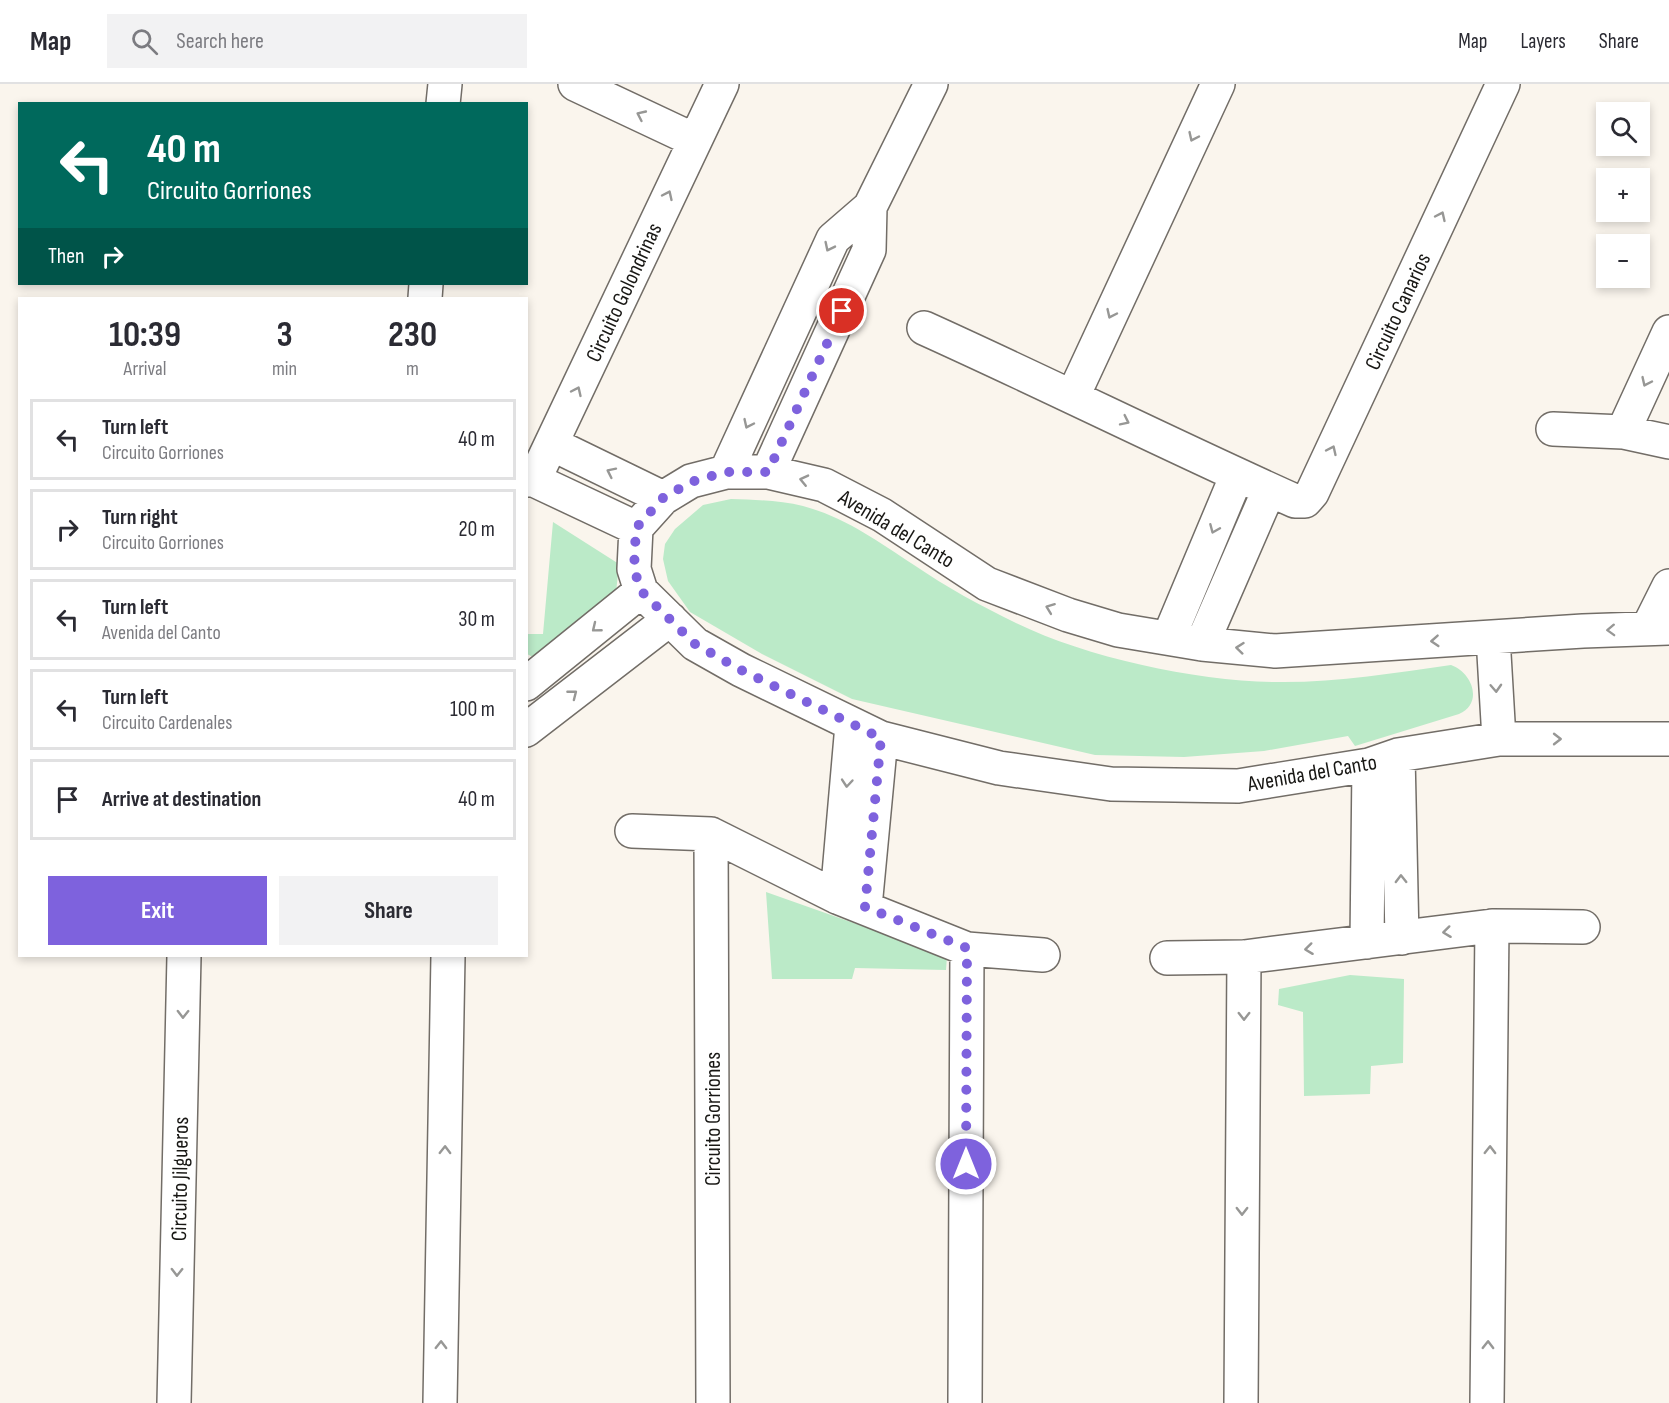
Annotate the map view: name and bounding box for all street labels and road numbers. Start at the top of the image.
street label: Circuito Golondrinas [580,219,668,366]
street label: Circuito Canarios [1359,249,1437,374]
street label: Avenida del Canto [832,484,959,574]
street label: Avenida del Canto [1245,749,1379,798]
street label: Circuito Gorriones [700,1052,727,1186]
street label: Circuito Jilgueros [166,1116,195,1241]

